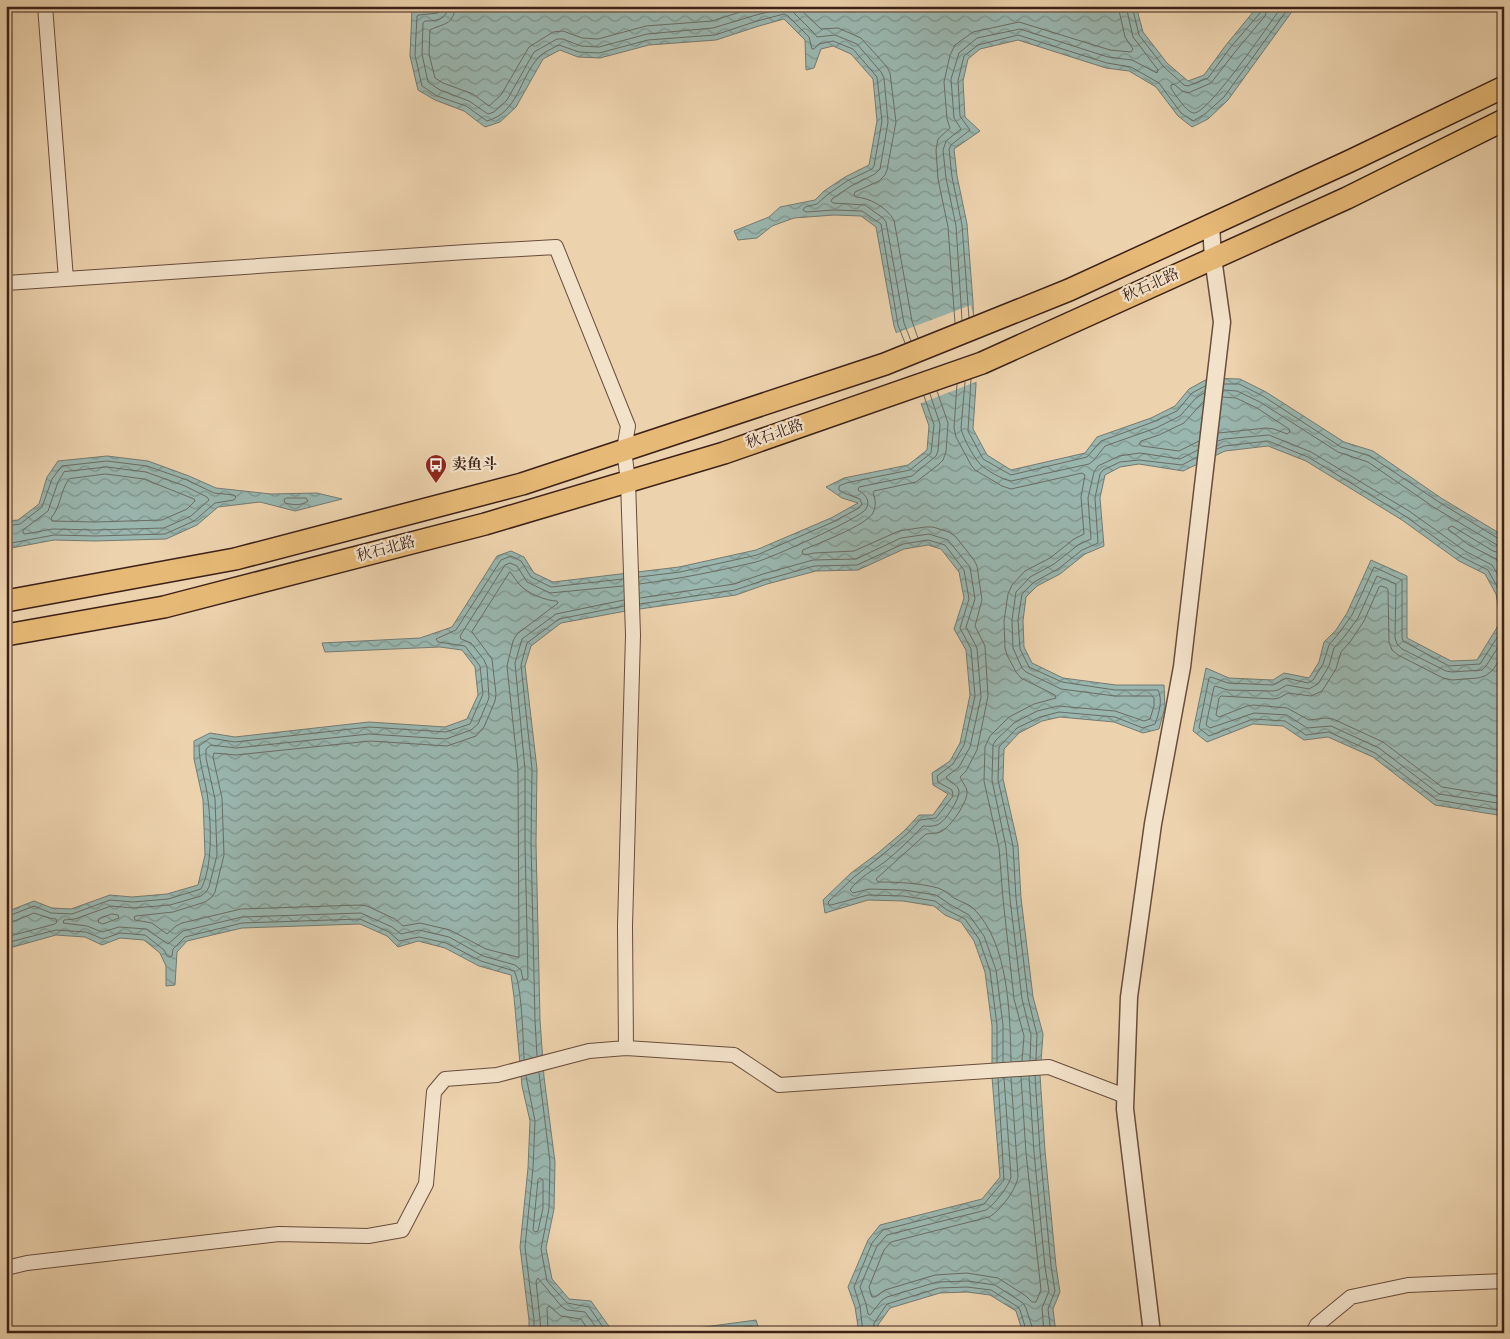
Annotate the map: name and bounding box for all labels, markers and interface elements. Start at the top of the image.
street label: 秋石北路 [1119,264,1183,308]
street label: 秋石北路 [743,415,807,455]
bus stop icon: 卖鱼斗 [424,453,448,484]
place label: 卖鱼斗 [452,455,497,476]
street label: 秋石北路 [354,532,418,568]

